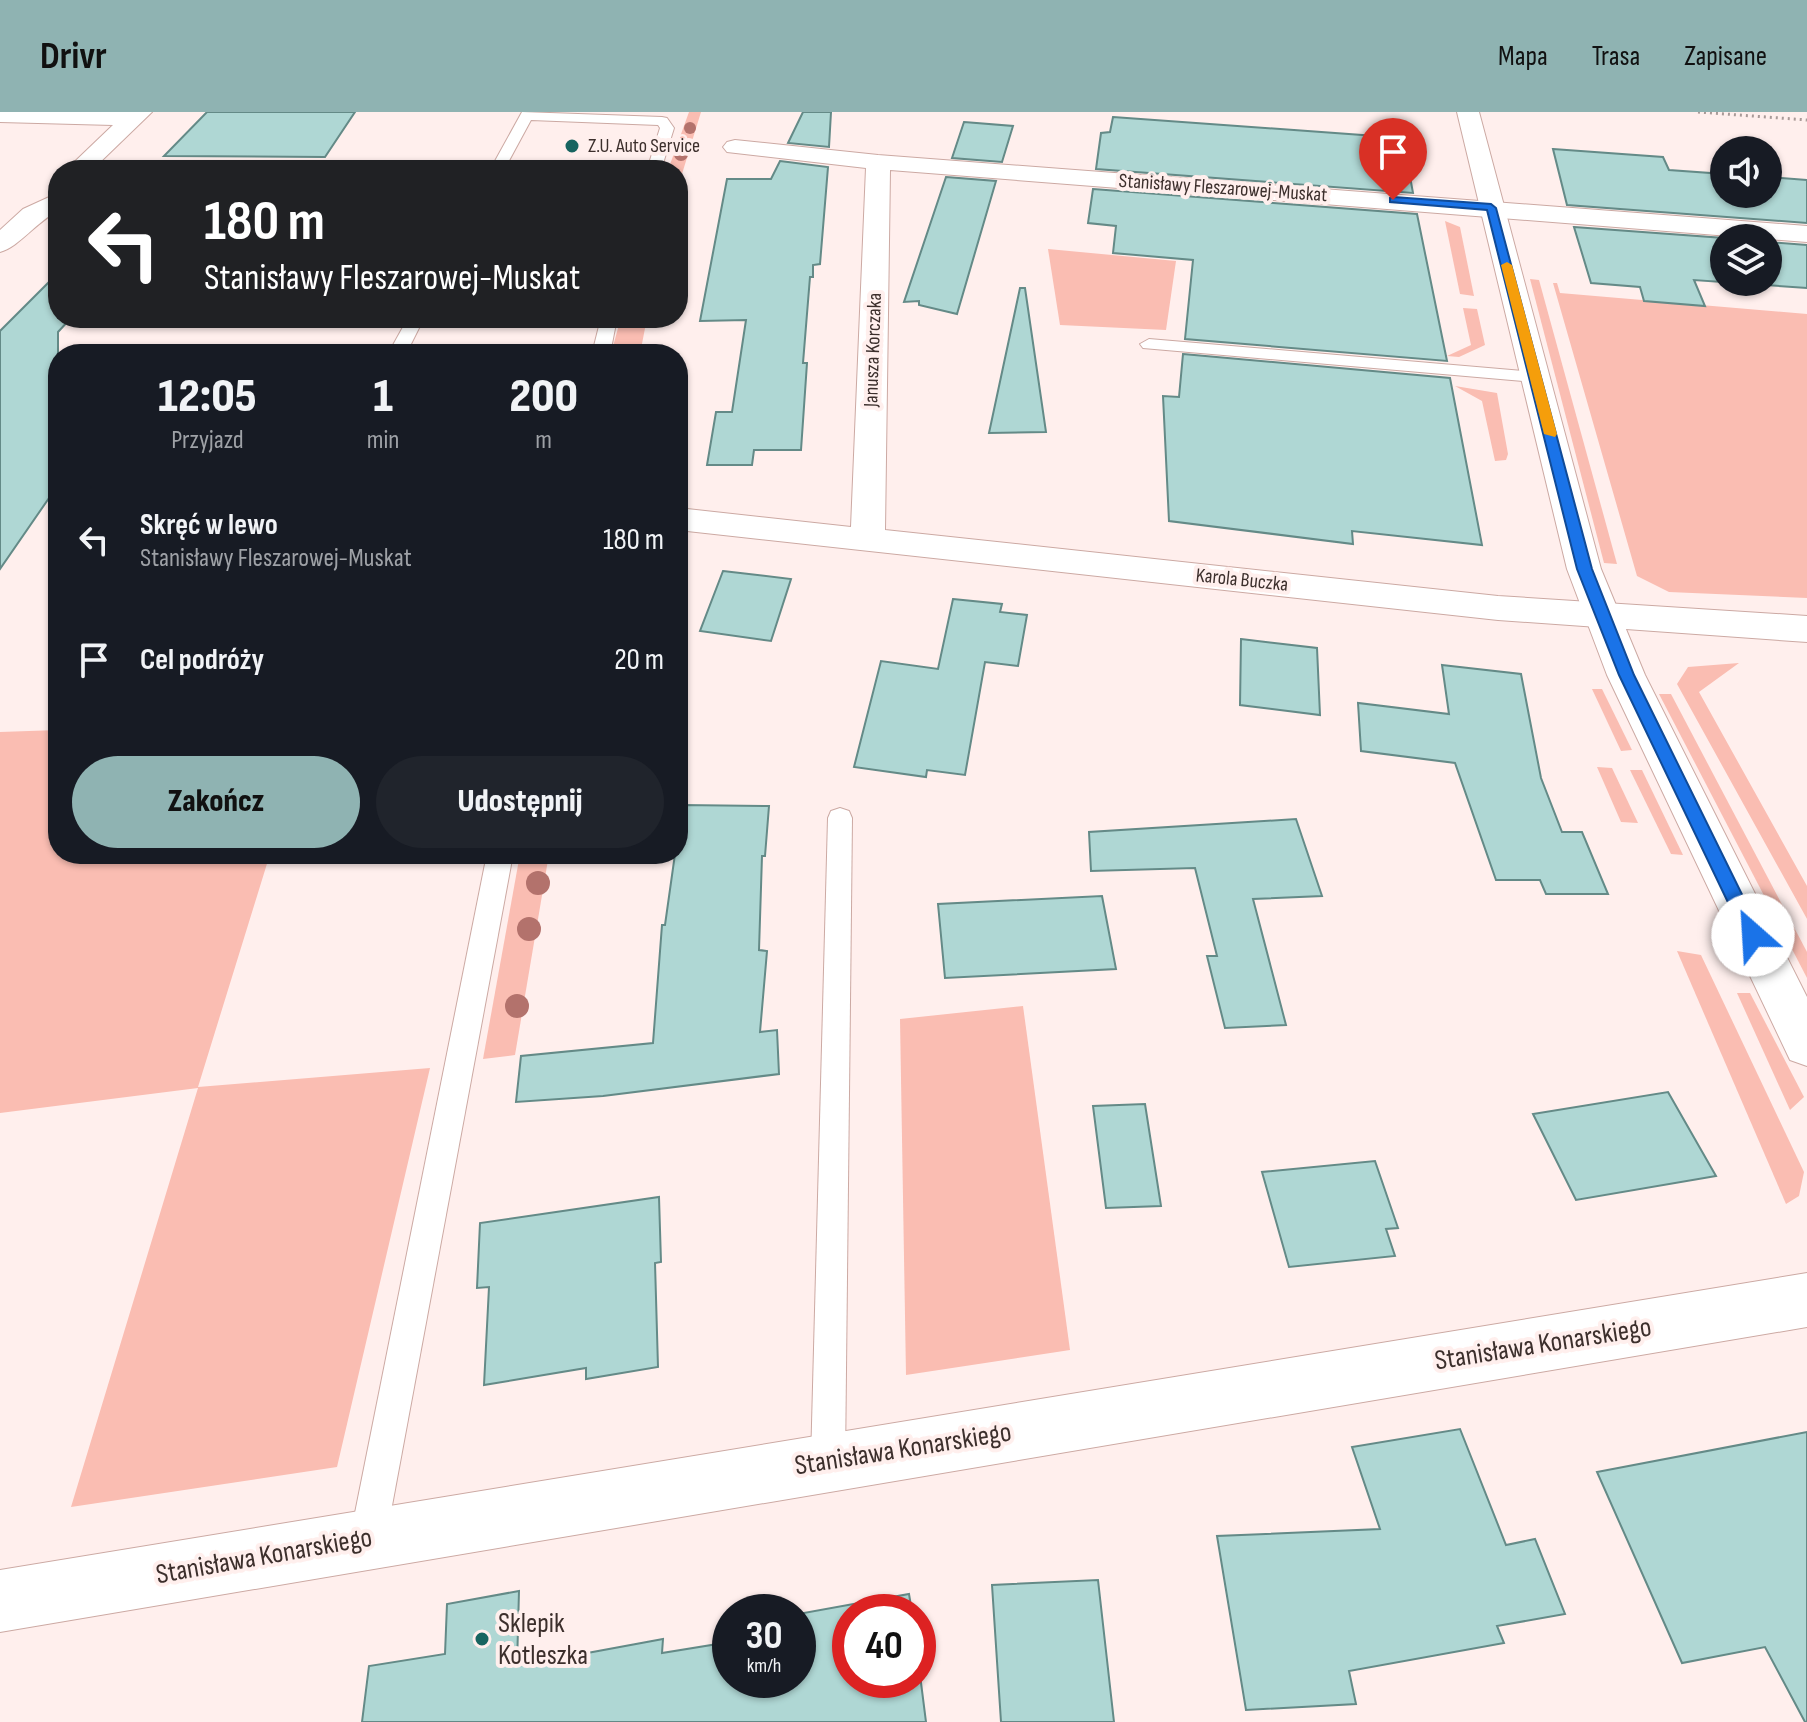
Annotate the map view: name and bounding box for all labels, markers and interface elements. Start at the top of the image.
text: Drivr [40,34,107,79]
text: Mapa [1498,40,1548,73]
text: Trasa [1592,40,1640,73]
text: Zapisane [1684,40,1767,73]
pin [1359,118,1427,200]
icon: arrive [1371,130,1415,174]
place label: Z.U. Auto Service [588,134,700,158]
map controls [1710,136,1782,296]
button: sound [1710,136,1782,208]
marker: Z.U. Auto Service [563,137,581,155]
street label: Stanisławy Fleszarowej-Muskat [1118,169,1328,207]
text: 180 m [204,189,325,256]
icon: left [72,192,176,296]
button: layers [1710,224,1782,296]
text: Stanisławy Fleszarowej-Muskat [204,257,580,300]
street label: Janusza Korczaka [859,293,887,408]
text: 12:05 [158,368,257,425]
text: 1 [373,368,393,425]
text: 200 [509,368,578,425]
text: Przyjazd [171,425,244,456]
text: min [367,425,399,456]
text: m [535,425,552,456]
text: Skręć w lewo [140,507,278,543]
icon: left [72,518,116,562]
text: 180 m [603,522,664,558]
text: Stanisławy Fleszarowej-Muskat [140,543,412,574]
street label: Karola Buczka [1195,563,1289,597]
icon: arrive [72,638,116,682]
text: Cel podróży [140,642,264,678]
text: 20 m [614,642,664,678]
button: Zakończ [72,756,360,848]
button: Udostępnij [376,756,664,848]
position arrow [1711,893,1795,977]
street label: Stanisława Konarskiego [1432,1311,1654,1377]
street label: Stanisława Konarskiego [792,1416,1014,1482]
street label: Stanisława Konarskiego [153,1521,375,1591]
speed limit sign: 40 [832,1594,936,1698]
place label: Sklepik Kotleszka [498,1607,588,1672]
text: 30 [746,1612,782,1660]
marker: Sklepik Kotleszka [473,1630,491,1648]
text: km/h [747,1654,781,1678]

